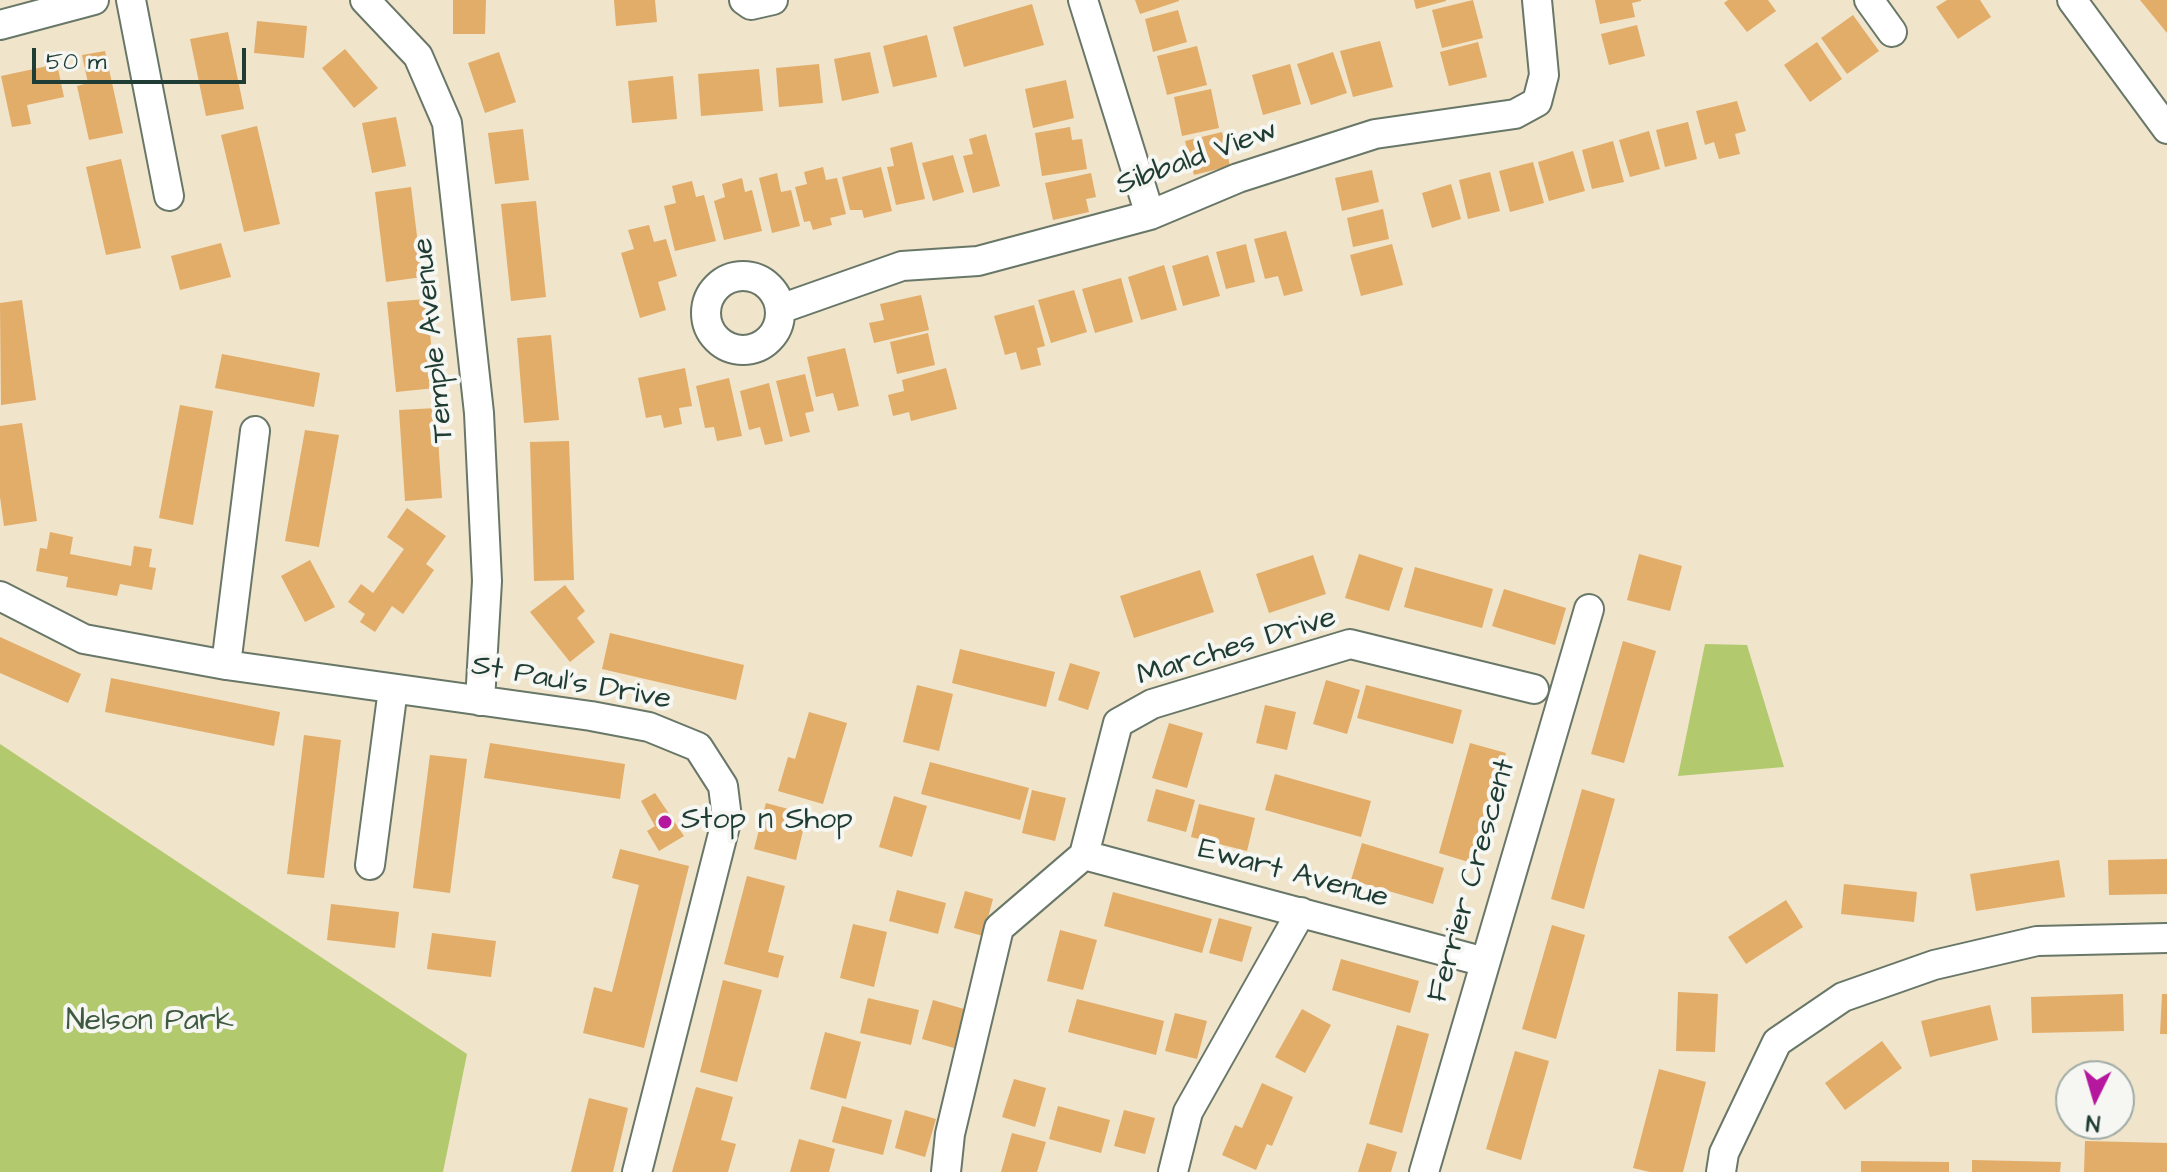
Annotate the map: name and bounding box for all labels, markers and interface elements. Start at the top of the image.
scale bar [36,32,250,82]
text: 50 m [46,45,106,79]
street label: Sibbald View [1112,113,1282,205]
street label: Temple Avenue [406,236,464,444]
street label: Marches Drive [1133,601,1341,695]
street label: St Paul's Drive [468,649,674,719]
street label: Ferrier Crescent [1421,755,1525,1007]
place label: Stop n Shop [681,804,853,840]
marker: Stop n Shop [656,813,674,831]
street label: Ewart Avenue [1194,832,1392,918]
park label: Nelson Park [66,1005,234,1041]
north arrow [2055,1060,2135,1140]
text: N [2085,1106,2101,1138]

